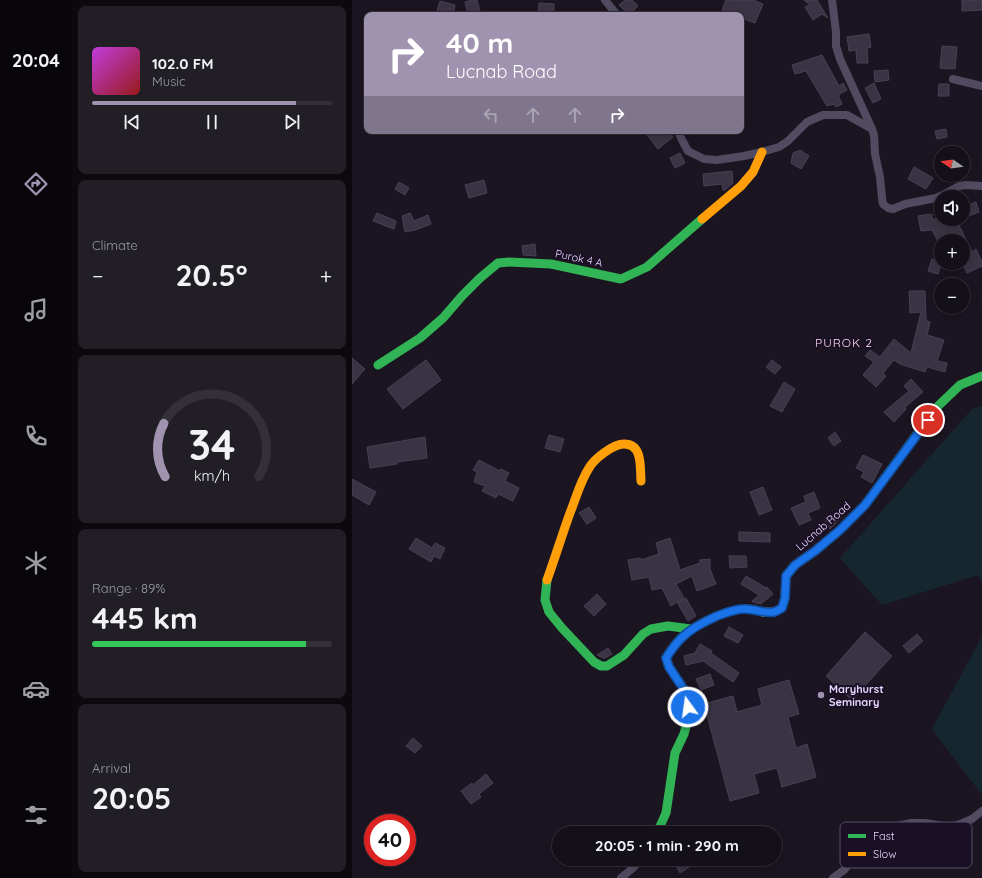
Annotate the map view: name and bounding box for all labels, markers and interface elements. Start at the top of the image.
text: 40 m [446,25,513,60]
icon: right [380,28,432,80]
text: 20:04 [12,49,60,72]
text: 102.0 FM [152,54,213,73]
text: Lucnab Road [446,60,557,83]
text: Music [152,73,186,89]
icon: left [480,104,502,126]
icon: ahead [522,104,544,126]
icon: ahead [564,104,586,126]
icon: right [606,104,628,126]
icon: previous [121,111,143,133]
icon: pause [201,111,223,133]
icon: next [281,111,303,133]
north arrow [934,146,970,182]
map controls [934,146,970,314]
icon: directions [22,170,50,198]
button: sound [934,190,970,226]
button: + [934,234,970,270]
text: Climate [92,237,138,253]
street label: Purok 4 A [554,246,604,270]
text: 20.5° [176,256,248,294]
text: − [92,262,103,290]
text: + [320,262,332,290]
button: − [934,278,970,314]
icon: music [22,296,50,324]
district label: PUROK 2 [815,335,873,350]
pin [911,403,945,437]
icon: arrive [917,409,939,431]
text: 34 [189,418,235,470]
icon: phone [22,422,50,450]
text: km/h [194,467,230,485]
street label: Lucnab Road [793,498,853,554]
icon: climate [22,549,50,577]
text: Range · 89% [92,580,165,596]
text: 445 km [92,599,198,637]
icon: car [22,675,50,703]
place label: Maryhurst Seminary [829,682,884,709]
position arrow [667,686,709,728]
marker: Maryhurst Seminary [816,690,826,700]
text: Arrival [92,760,131,776]
text: 20:05 [92,779,171,817]
icon: filters [22,801,50,829]
speed limit sign: 40 [364,814,416,866]
legend [840,822,972,868]
text: Fast [873,829,895,843]
text: 20:05 · 1 min · 290 m [595,836,739,855]
text: Slow [873,847,897,861]

